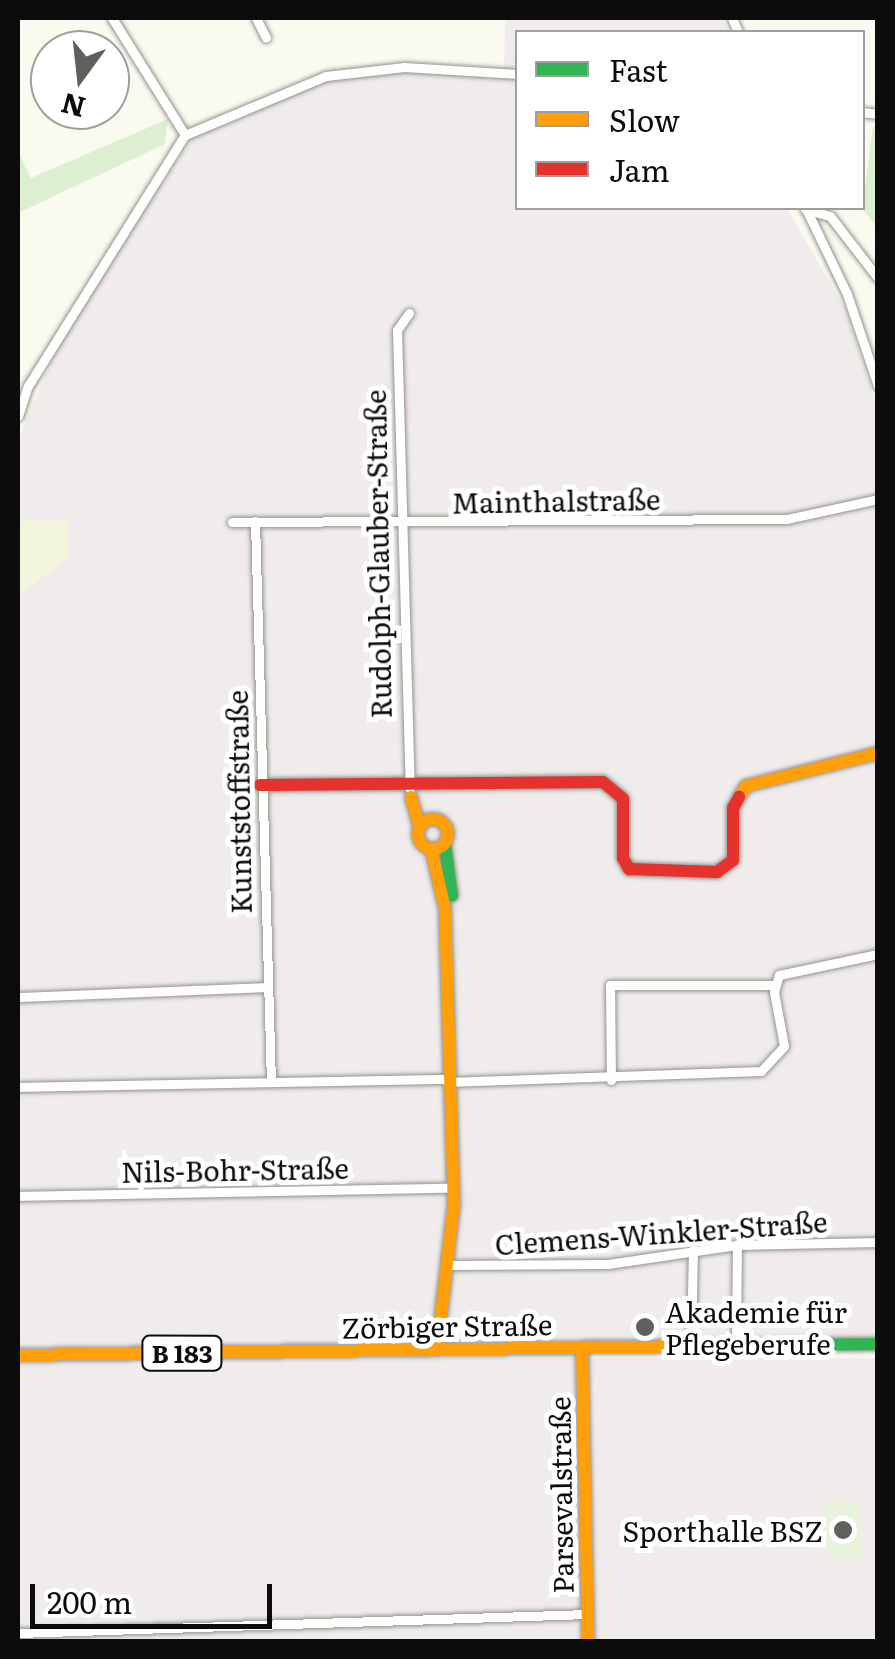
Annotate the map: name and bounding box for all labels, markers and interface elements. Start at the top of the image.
north arrow [30,30,130,130]
legend [515,30,865,210]
text: Fast [609,47,668,91]
text: N [56,84,90,130]
text: Slow [609,97,680,141]
text: Jam [609,147,669,191]
street label: Rudolph-Glauber-Straße [357,389,397,719]
street label: Mainthalstraße [451,481,661,519]
street label: Kunststoffstraße [219,690,257,914]
street label: Nils-Bohr-Straße [121,1150,349,1188]
street label: Clemens-Winkler-Straße [494,1204,828,1260]
place label: Akademie für Pflegeberufe [665,1294,847,1360]
street label: Zörbiger Straße [341,1306,553,1344]
marker: Akademie für Pflegeberufe [634,1316,656,1338]
road number: B 183 [140,1333,224,1373]
street label: Parsevalstraße [541,1396,579,1594]
place label: Sporthalle BSZ [622,1513,823,1547]
marker: Sporthalle BSZ [832,1519,854,1541]
scale bar [35,1564,278,1626]
text: 200 m [47,1579,132,1623]

